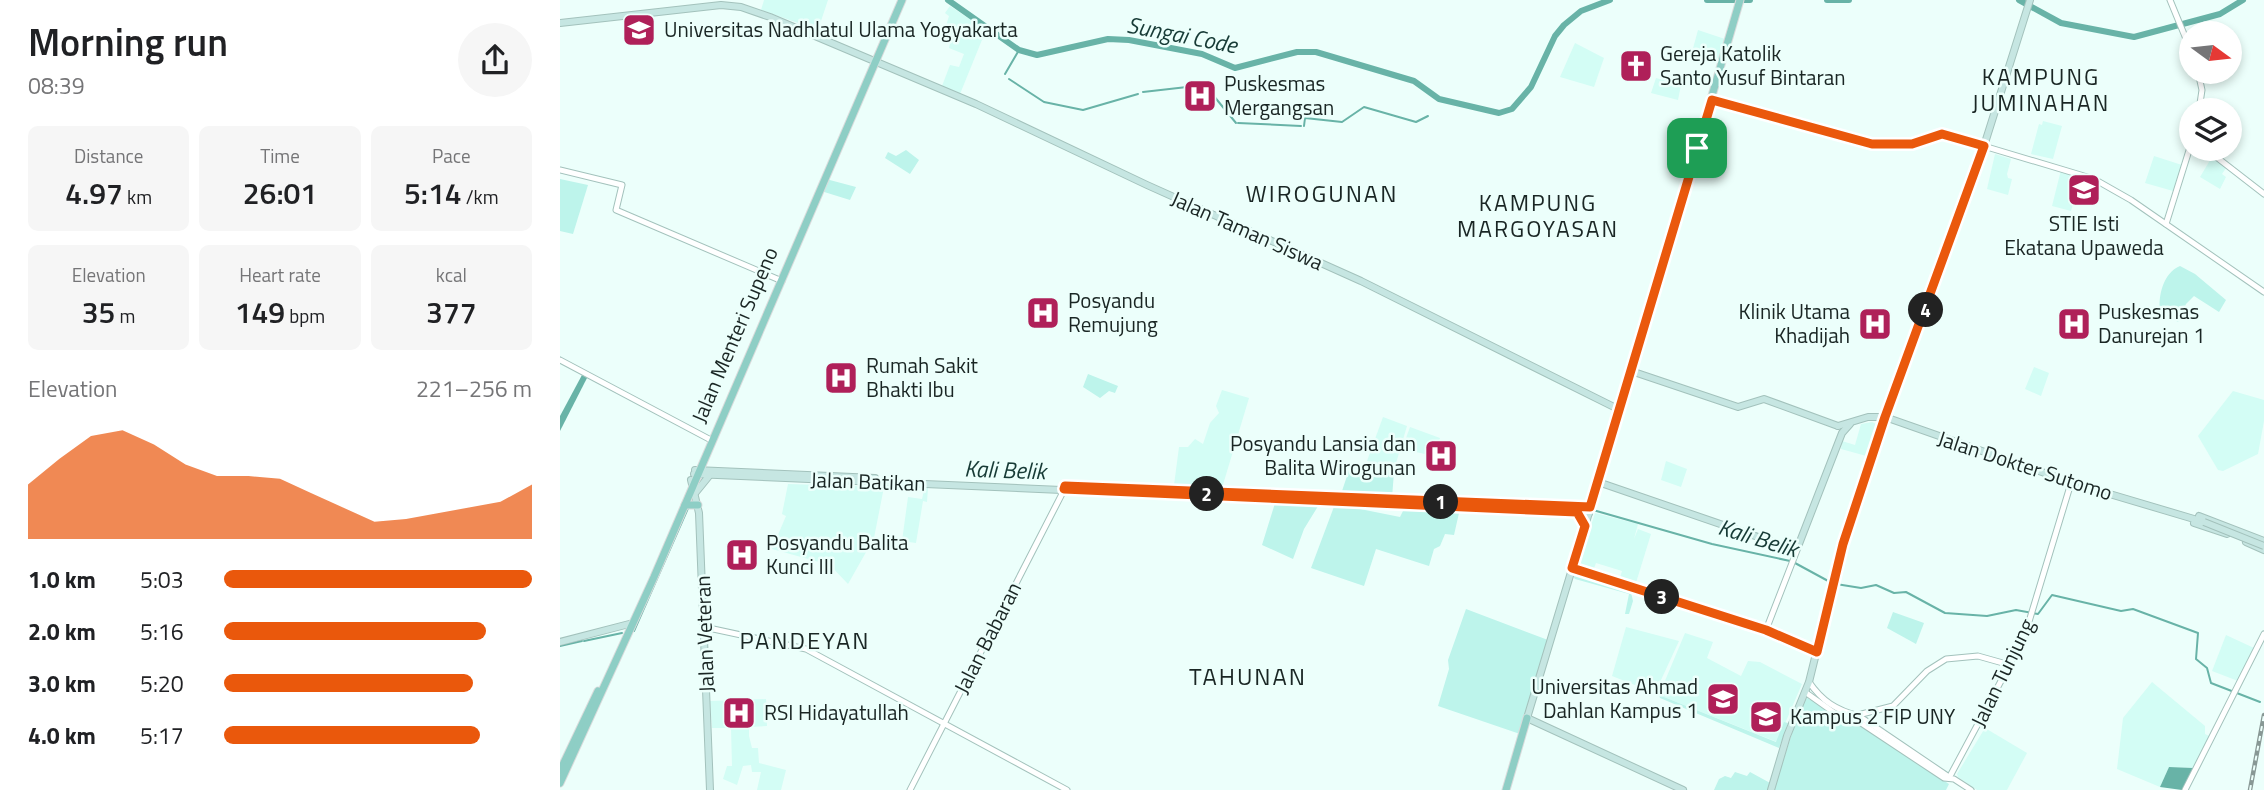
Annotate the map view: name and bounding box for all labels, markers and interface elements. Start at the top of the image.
water label: Sungai Code [1124,7,1241,63]
school or university icon: Universitas Nadhlatul Ulama Yogyakarta [620,11,658,49]
text: Morning run [28,13,228,71]
place label: Universitas Nadhlatul Ulama Yogyakarta [664,13,1018,45]
north arrow [2179,21,2242,84]
map controls [2179,21,2242,161]
button: share [458,23,532,97]
place label: Gereja Katolik Santo Yusuf Bintaran [1660,37,1846,93]
church icon: Gereja Katolik Santo Yusuf Bintaran [1617,47,1655,85]
district label: KAMPUNG JUMINAHAN [1972,59,2110,120]
place label: Puskesmas Mergangsan [1224,67,1334,123]
text: 08:39 [28,68,85,103]
hospital icon: Puskesmas Mergangsan [1181,77,1219,115]
button: layers [2179,98,2242,161]
pin [1667,118,1727,178]
icon: arrive [1678,129,1716,167]
text: Distance [74,141,143,170]
text: Time [260,141,300,170]
text: Pace [432,141,471,170]
text: 4.97 [65,170,123,216]
text: 26:01 [243,170,317,216]
text: 5:14 [404,170,462,216]
school or university icon: STIE Isti Ekatana Upaweda [2065,171,2103,209]
district label: WIROGUNAN [1246,175,1398,211]
text: km [123,182,152,211]
text: /km [462,182,499,211]
street label: Jalan Taman Siswa [1166,182,1329,278]
district label: KAMPUNG MARGOYASAN [1457,185,1619,246]
place label: STIE Isti Ekatana Upaweda [2004,207,2164,263]
street label: Jalan Menteri Supeno [683,242,786,428]
text: Elevation [72,260,146,289]
text: Heart rate [239,260,321,289]
text: kcal [436,260,467,289]
place label: Posyandu Remujung [1068,284,1158,340]
text: 35 [82,289,115,335]
text: 149 [235,289,285,335]
text: 377 [426,289,477,335]
pin: 4 [1908,292,1944,328]
hospital icon: Posyandu Remujung [1024,294,1062,332]
place label: Klinik Utama Khadijah [1739,295,1850,351]
text: 4 [1920,295,1931,324]
place label: Puskesmas Danurejan 1 [2098,295,2205,351]
text: m [115,301,136,330]
text: bpm [285,301,325,330]
hospital icon: Klinik Utama Khadijah [1856,305,1894,343]
hospital icon: Puskesmas Danurejan 1 [2055,305,2093,343]
place label: Rumah Sakit Bhakti Ibu [866,349,979,405]
hospital icon: Rumah Sakit Bhakti Ibu [822,359,860,397]
text: Elevation [28,371,117,406]
text: 221–256 m [416,371,532,406]
street label: Jalan Dokter Sutomo [1934,422,2117,508]
place label: Posyandu Lansia dan Balita Wirogunan [1230,427,1416,483]
hospital icon: Posyandu Lansia dan Balita Wirogunan [1422,437,1460,475]
water label: Kali Belik [964,451,1049,489]
street label: Jalan Batikan [810,463,926,499]
pin: 2 [1190,476,1224,512]
text: 2 [1201,479,1212,508]
pin: 1 [1424,484,1458,520]
text: 1 [1435,487,1446,516]
water label: Kali Belik [1714,509,1805,567]
place label: Posyandu Balita Kunci III [766,526,909,582]
hospital icon: Posyandu Balita Kunci III [723,536,761,574]
text: 1.0 km [28,562,96,597]
text: 5:03 [140,562,184,597]
street label: Jalan Veteran [686,575,722,693]
street label: Jalan Babaran [945,576,1029,699]
pin: 3 [1644,580,1680,614]
text: 3 [1656,582,1667,611]
street label: Jalan Tunjung [1962,613,2042,732]
text: 2.0 km [28,614,96,649]
text: 5:16 [140,614,184,649]
district label: PANDEYAN [739,622,871,658]
district label: TAHUNAN [1189,658,1307,694]
text: 3.0 km [28,666,96,701]
text: 5:20 [140,666,184,701]
place label: Universitas Ahmad Dahlan Kampus 1 [1531,670,1698,726]
school or university icon: Universitas Ahmad Dahlan Kampus 1 [1704,680,1742,718]
hospital icon: RSI Hidayatullah [720,694,758,732]
place label: RSI Hidayatullah [764,696,909,728]
school or university icon: Kampus 2 FIP UNY [1747,698,1785,736]
place label: Kampus 2 FIP UNY [1790,700,1956,732]
text: 4.0 km [28,718,96,753]
text: 5:17 [140,718,184,753]

